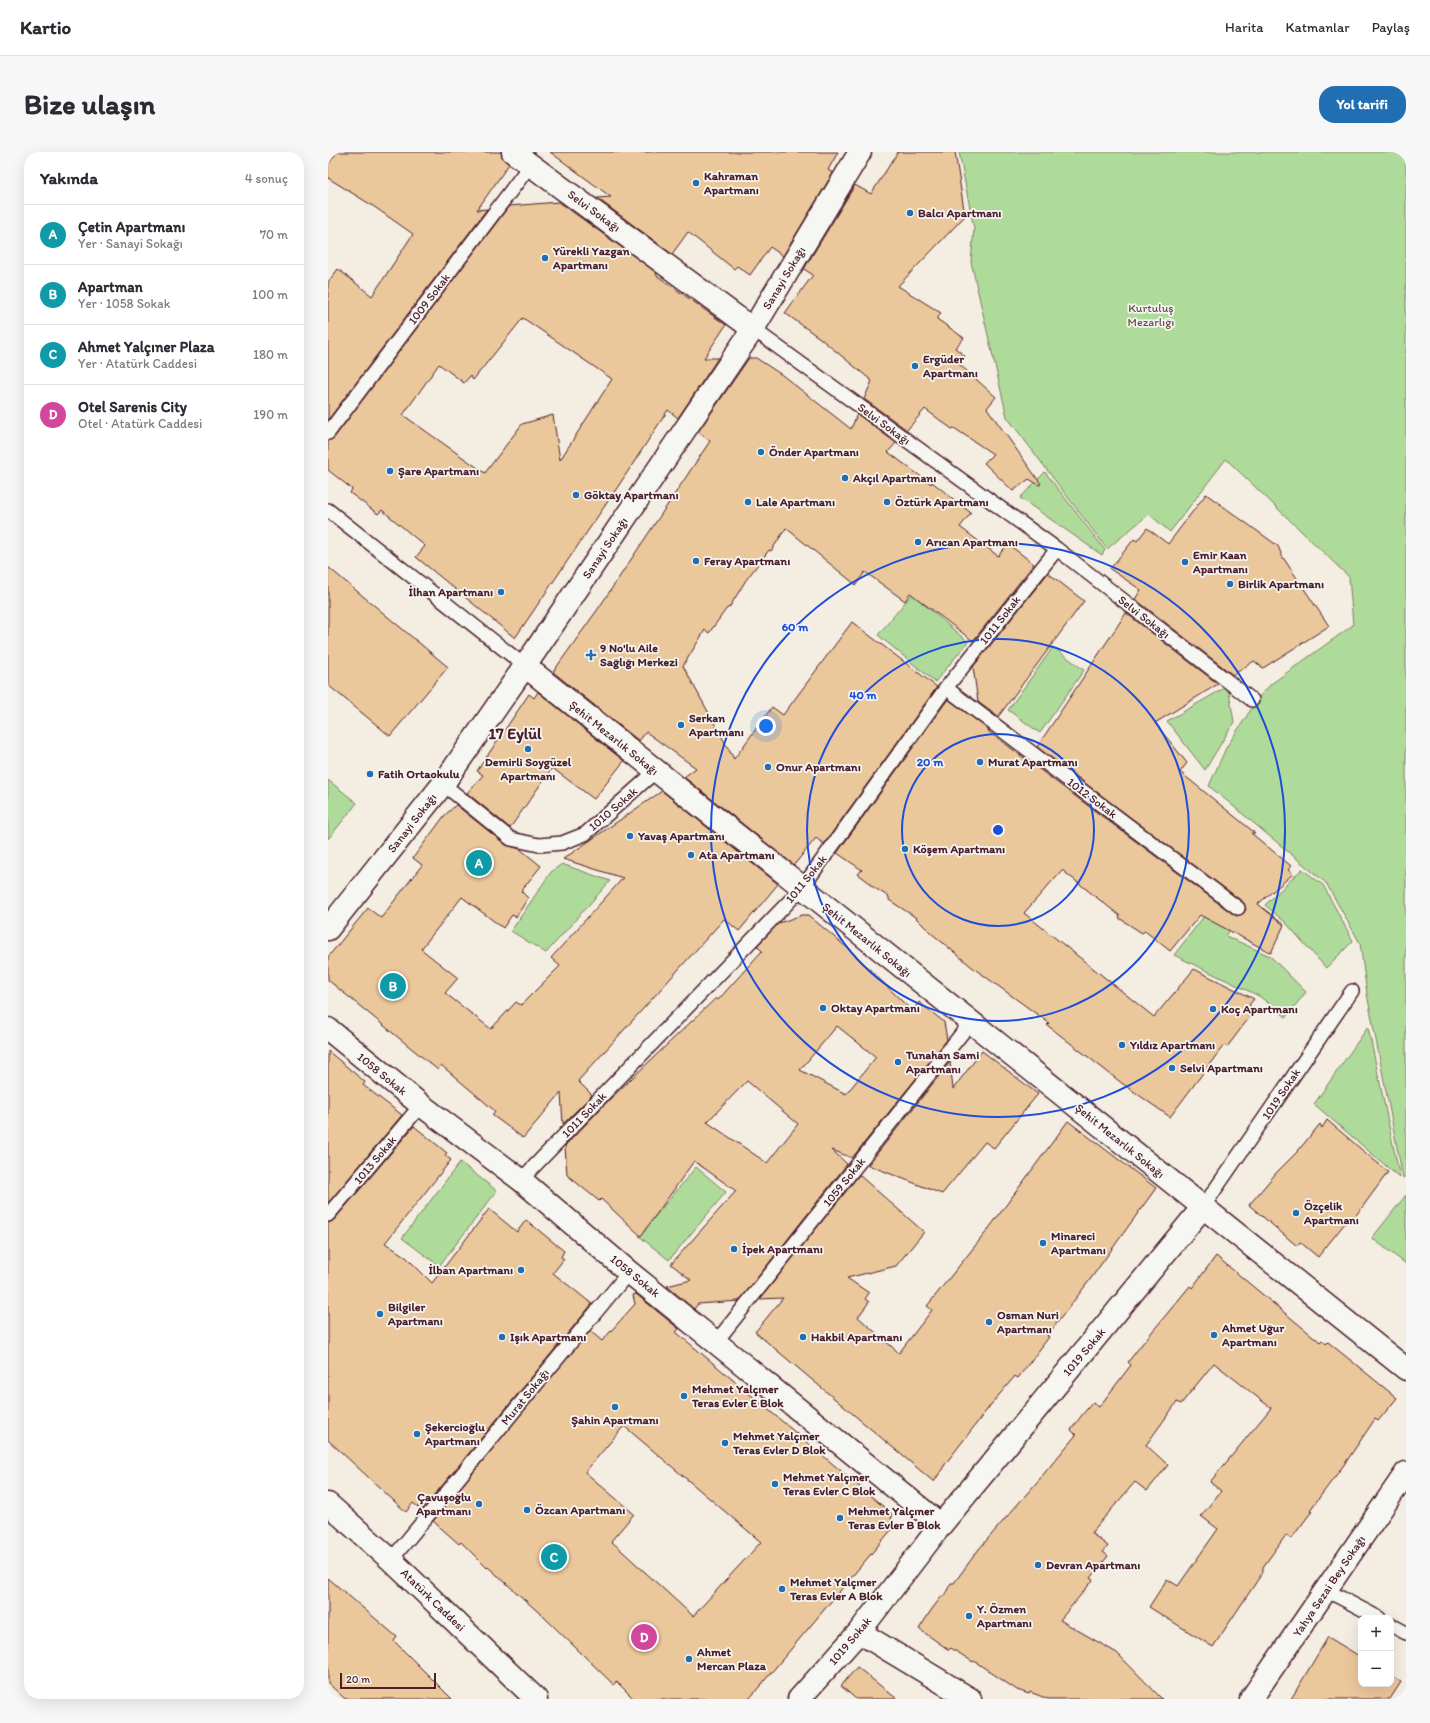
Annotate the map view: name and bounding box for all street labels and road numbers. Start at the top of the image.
street label: Selvi Sokağı [565,187,623,235]
street label: Sanayi Sokağı [760,244,808,312]
street label: 1009 Sokak [405,271,453,327]
street label: Selvi Sokağı [855,400,913,448]
street label: Sanayi Sokağı [579,515,631,581]
street label: Selvi Sokağı [1115,592,1173,642]
street label: 1011 Sokak [977,593,1023,647]
street label: Şehit Mezarlık Sokağı [567,698,661,778]
street label: 1012 Sokak [1064,775,1120,821]
street label: 1010 Sokak [586,784,640,834]
street label: Sanayi Sokağı [385,791,439,855]
street label: 1011 Sokak [782,852,830,906]
street label: Şehit Mezarlık Sokağı [820,900,914,980]
street label: 1058 Sokak [354,1050,410,1098]
street label: 1019 Sokak [1259,1066,1303,1122]
street label: 1011 Sokak [559,1089,609,1141]
street label: Şehit Mezarlık Sokağı [1073,1101,1167,1181]
street label: 1013 Sokak [351,1133,399,1187]
street label: 1059 Sokak [820,1155,868,1209]
street label: 1058 Sokak [607,1252,663,1300]
street label: 1019 Sokak [1060,1325,1108,1379]
street label: Murat Sokağı [498,1366,552,1428]
street label: Yahya Sezai Bey Sokağı [1290,1533,1368,1639]
street label: Atatürk Caddesi [398,1566,468,1634]
street label: 1019 Sokak [826,1614,874,1668]

